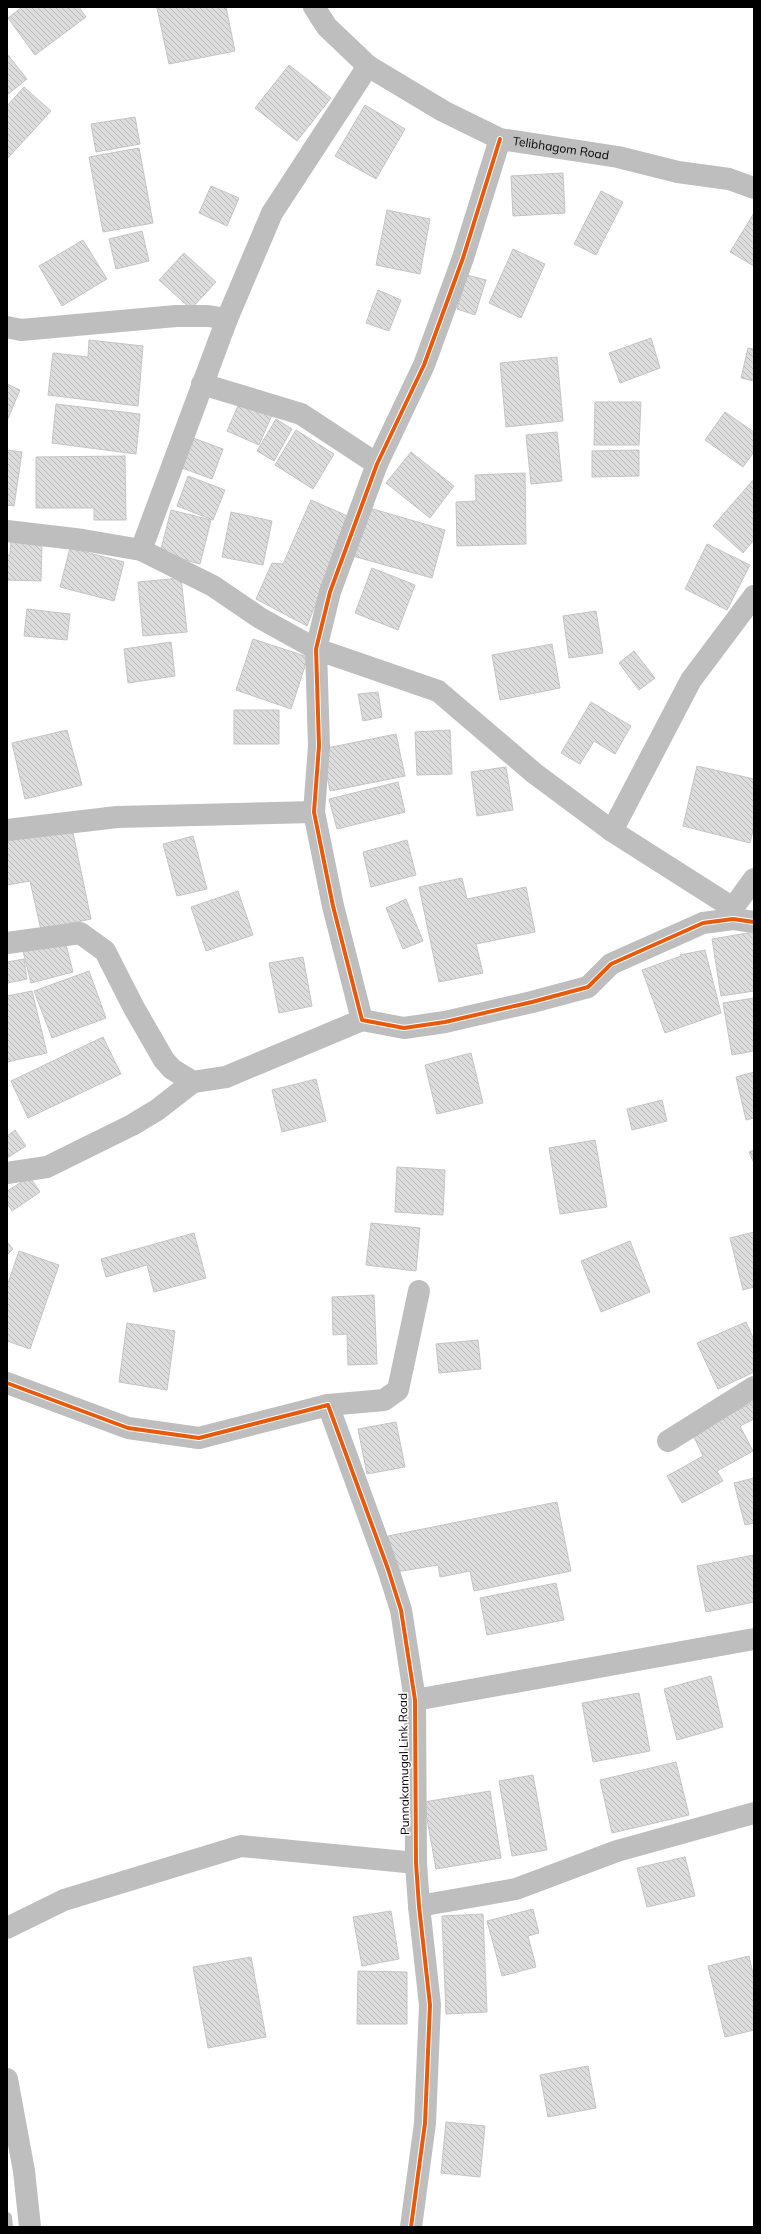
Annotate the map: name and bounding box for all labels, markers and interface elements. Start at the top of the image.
street label: Telibhagom Road [512,133,610,163]
street label: Punnakamugal Link Road [395,1693,412,1835]

